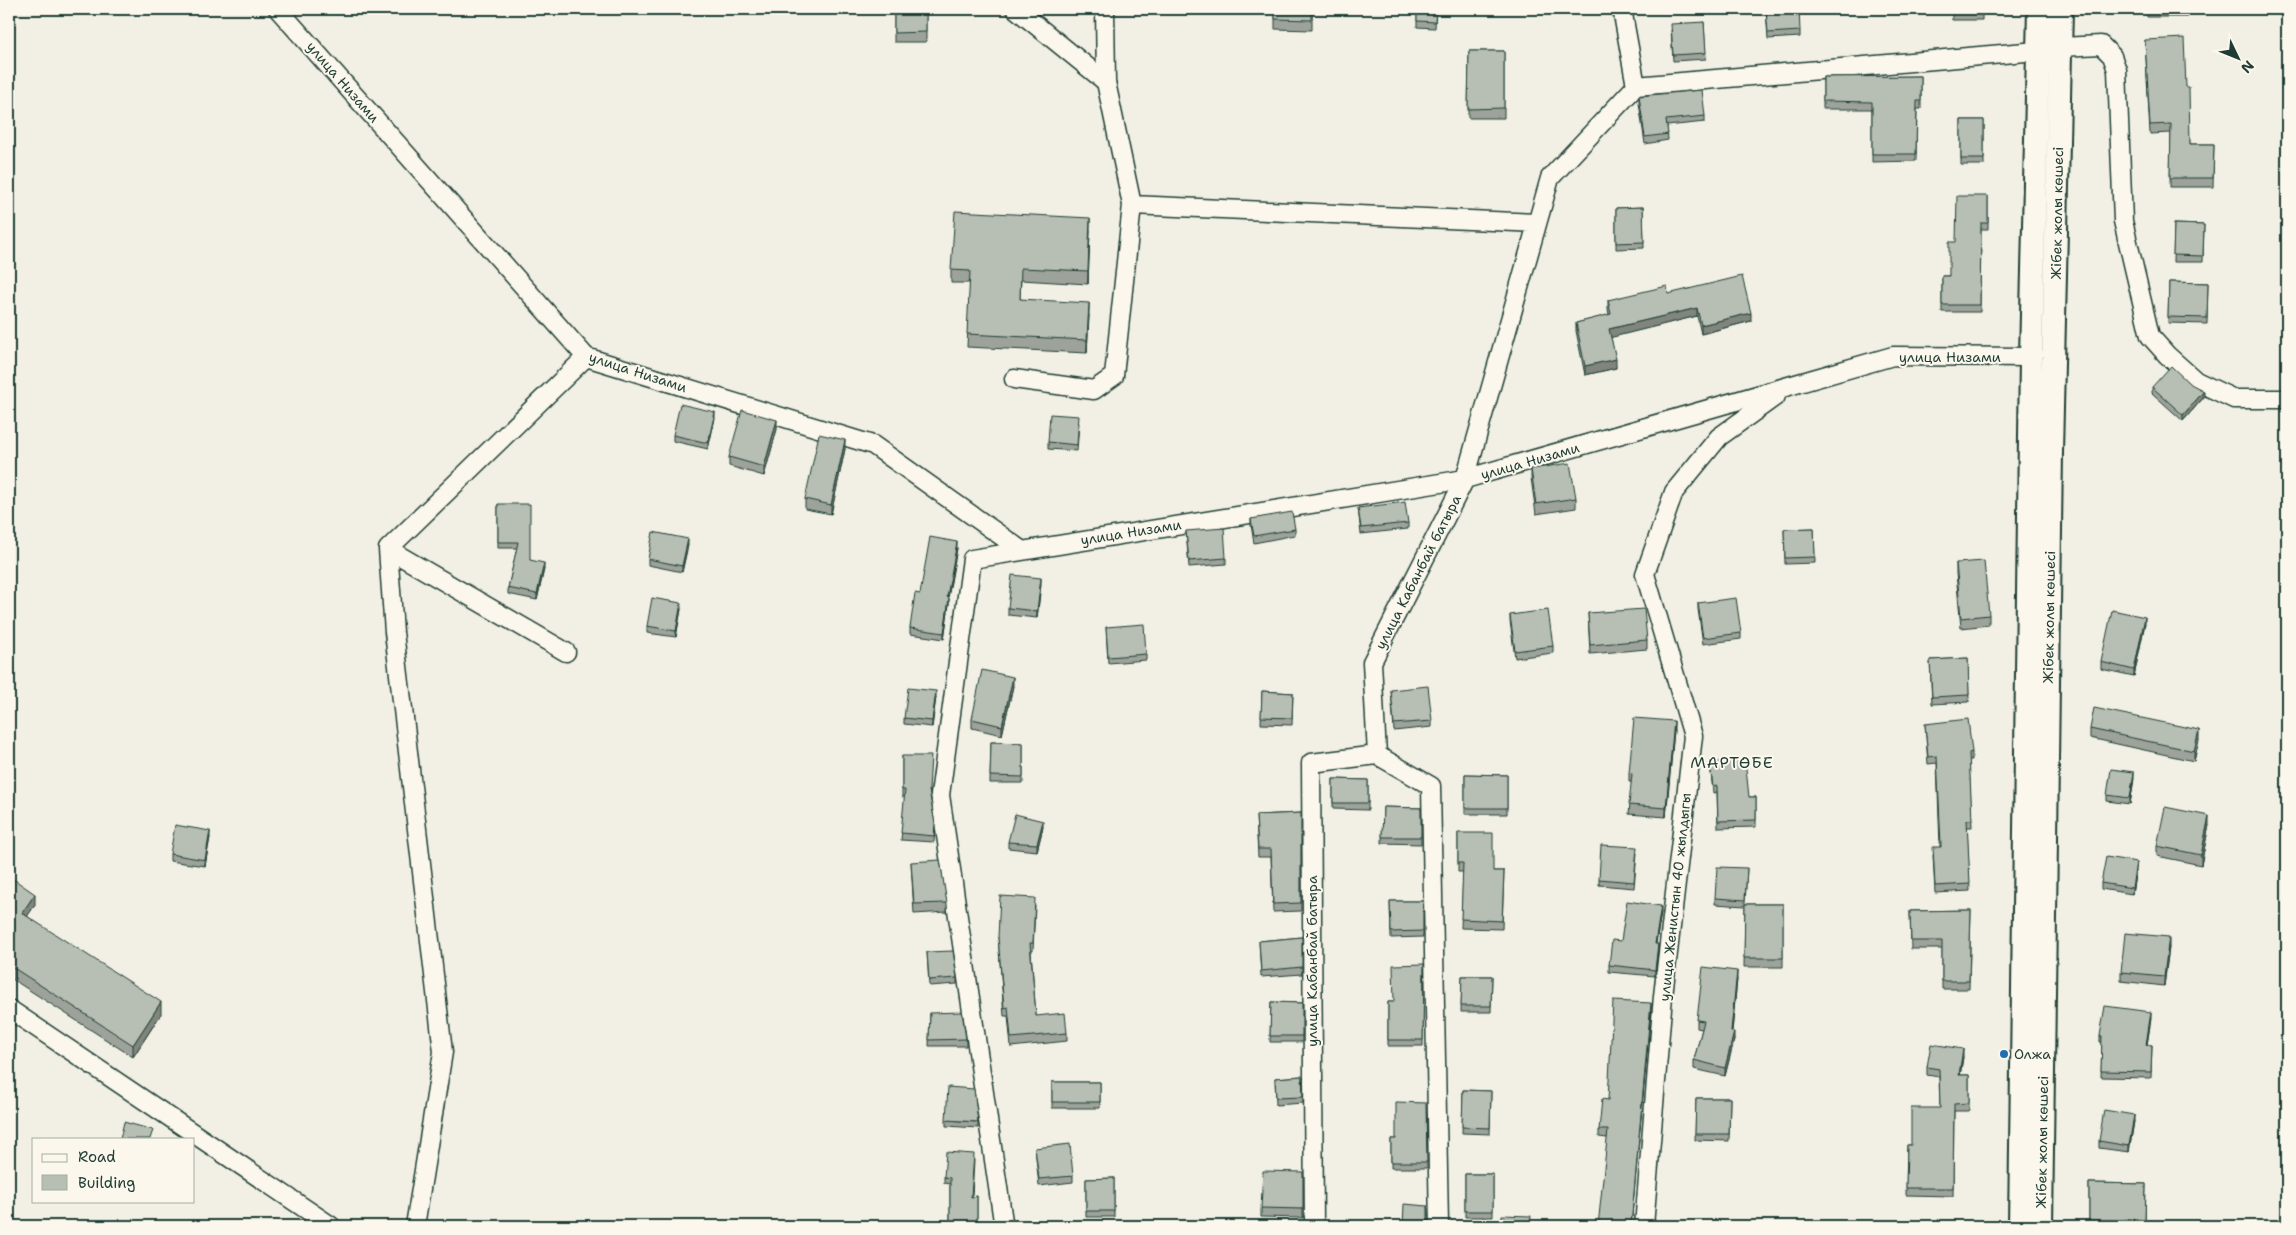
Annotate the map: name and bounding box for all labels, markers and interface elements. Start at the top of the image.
north arrow [2214,32,2264,82]
street label: улица Низами [303,38,383,126]
text: N [2237,57,2258,77]
street label: Жібек жолы көшесі [2047,146,2067,280]
street label: улица Низами [587,348,689,396]
street label: улица Низами [1899,348,2001,366]
street label: улица Низами [1479,438,1581,484]
street label: улица Кабанбай батыра [1371,491,1465,652]
street label: улица Низами [1079,515,1183,549]
street label: Жібек жолы көшесі [2039,550,2059,684]
district label: МАРТӨБЕ [1690,752,1774,773]
street label: улица Женистын 40 жылдыгы [1655,792,1695,1002]
street label: улица Кабанбай батыра [1303,875,1321,1047]
place label: Олжа [2014,1045,2051,1063]
marker: Олжа [1998,1048,2010,1060]
street label: Жібек жолы көшесі [2032,1075,2052,1209]
legend [32,1138,195,1202]
text: Road [78,1147,116,1167]
text: Building [78,1173,135,1193]

